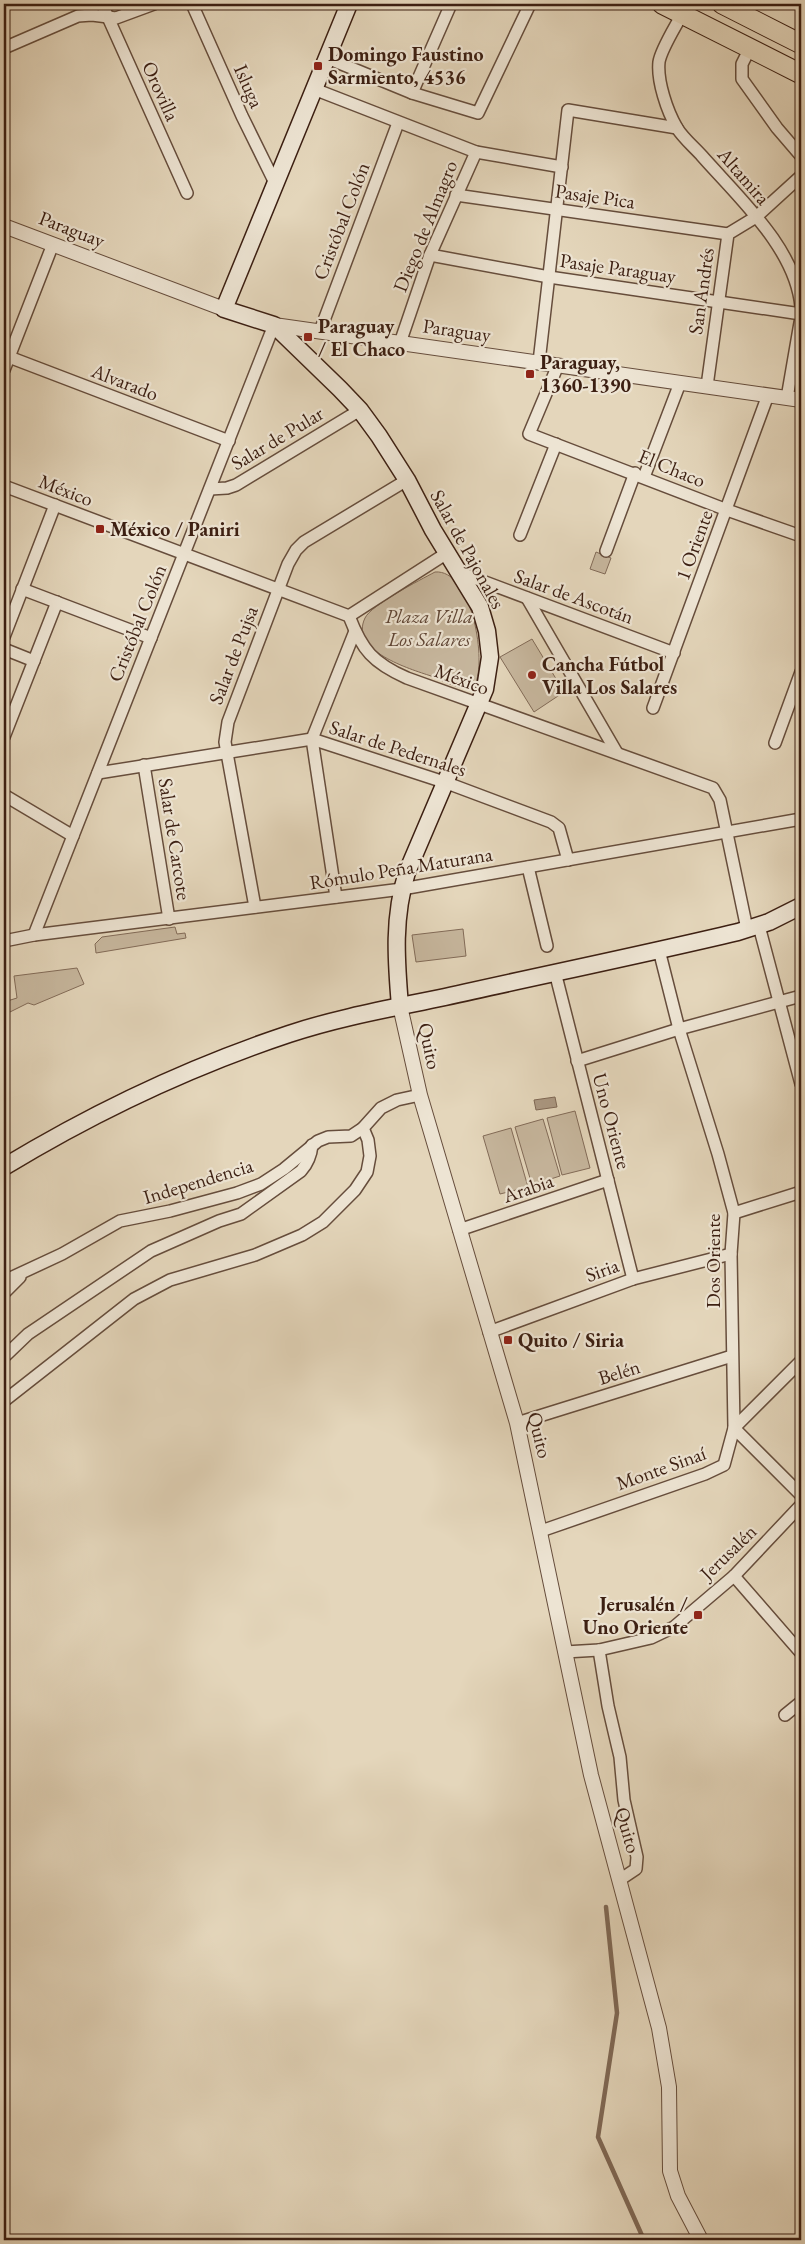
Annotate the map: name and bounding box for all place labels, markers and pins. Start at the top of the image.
place label: Domingo Faustino Sarmiento, 4536 [328,41,484,90]
marker: Domingo Faustino Sarmiento, 4536 [312,60,324,72]
place label: Paraguay / El Chaco [318,313,405,362]
marker: Paraguay / El Chaco [302,331,314,343]
place label: Paraguay, 1360-1390 [540,349,631,398]
marker: Paraguay, 1360-1390 [524,368,536,380]
place label: México / Paniri [110,516,240,542]
marker: México / Paniri [94,523,106,535]
place label: Cancha Fútbol Villa Los Salares [542,651,677,700]
marker: Cancha Fútbol Villa Los Salares [526,669,538,681]
place label: Quito / Siria [518,1327,624,1353]
marker: Quito / Siria [502,1334,514,1346]
place label: Jerusalén / Uno Oriente [583,1591,688,1640]
marker: Jerusalén / Uno Oriente [692,1609,704,1621]

